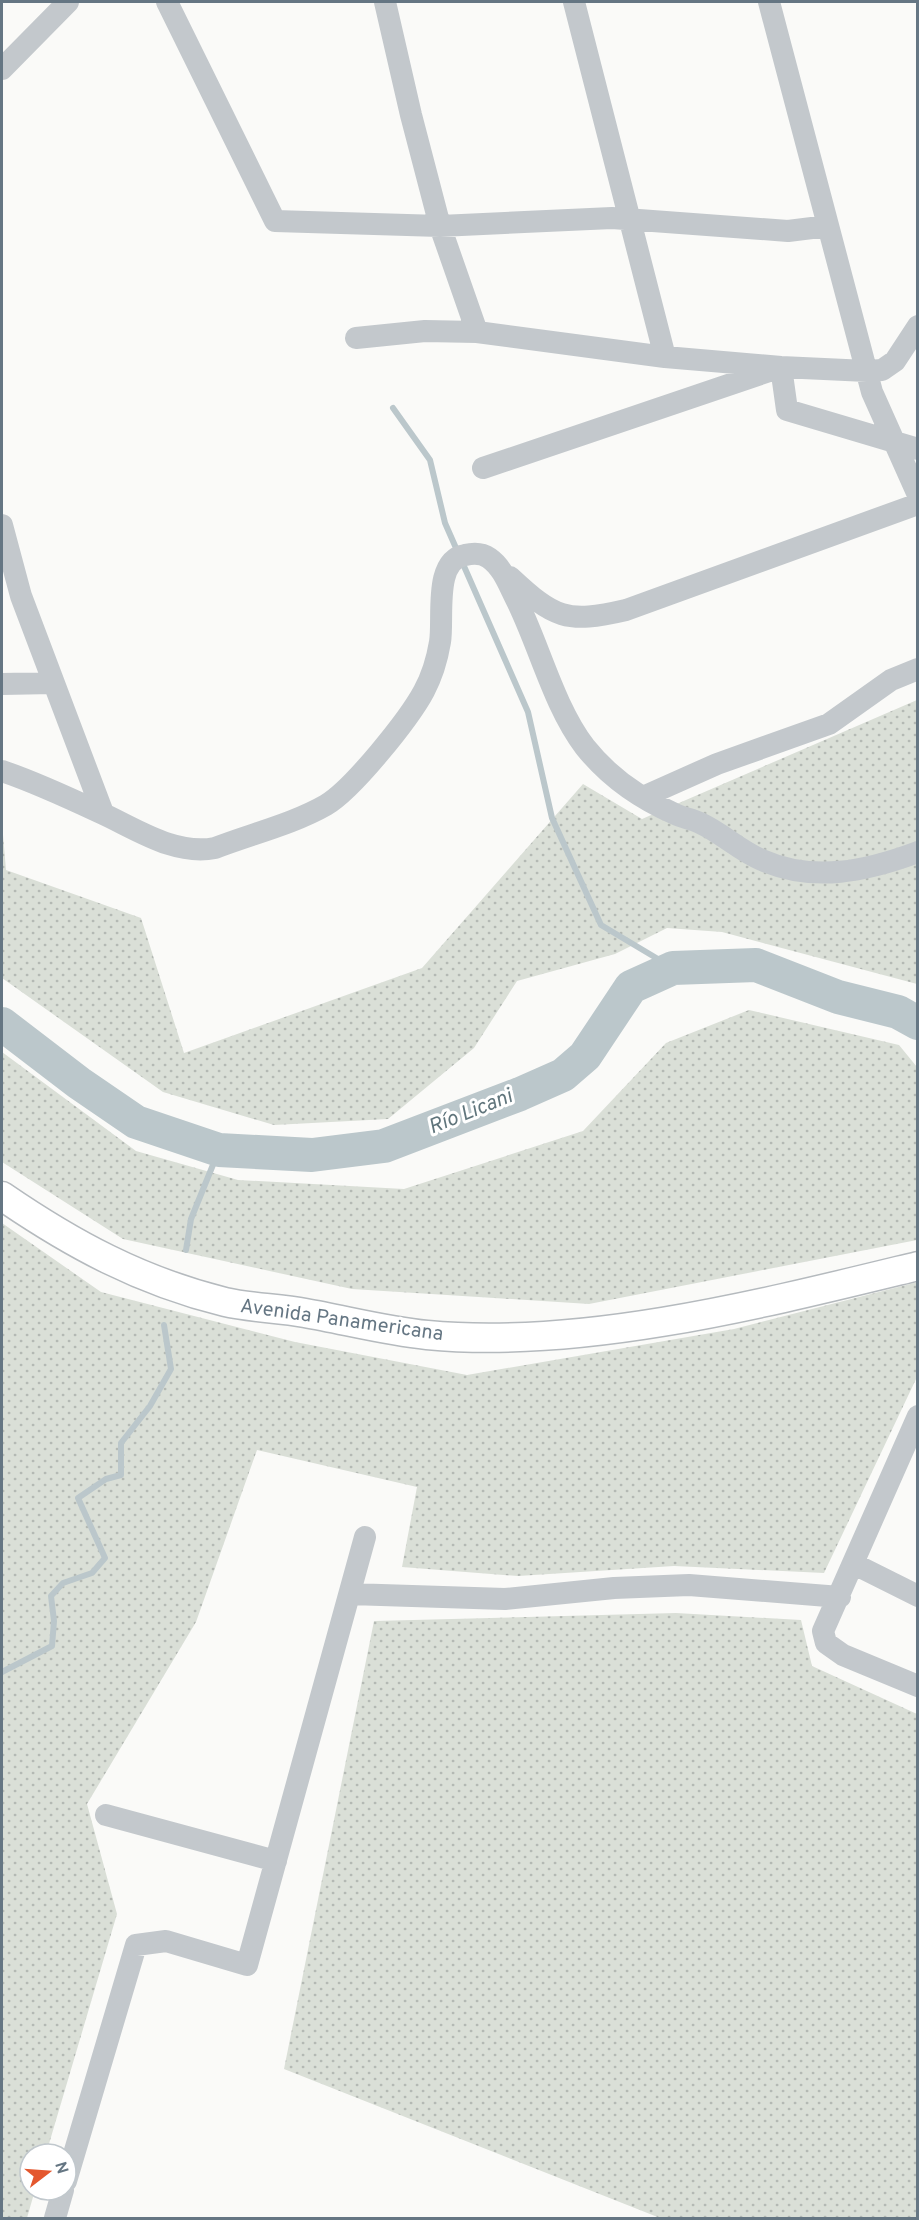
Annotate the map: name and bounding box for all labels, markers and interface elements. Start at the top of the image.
water label: Río Licani [425,1083,518,1141]
street label: Avenida Panamericana [238,1294,445,1348]
north arrow [18,2142,78,2202]
text: N [49,2160,72,2177]

